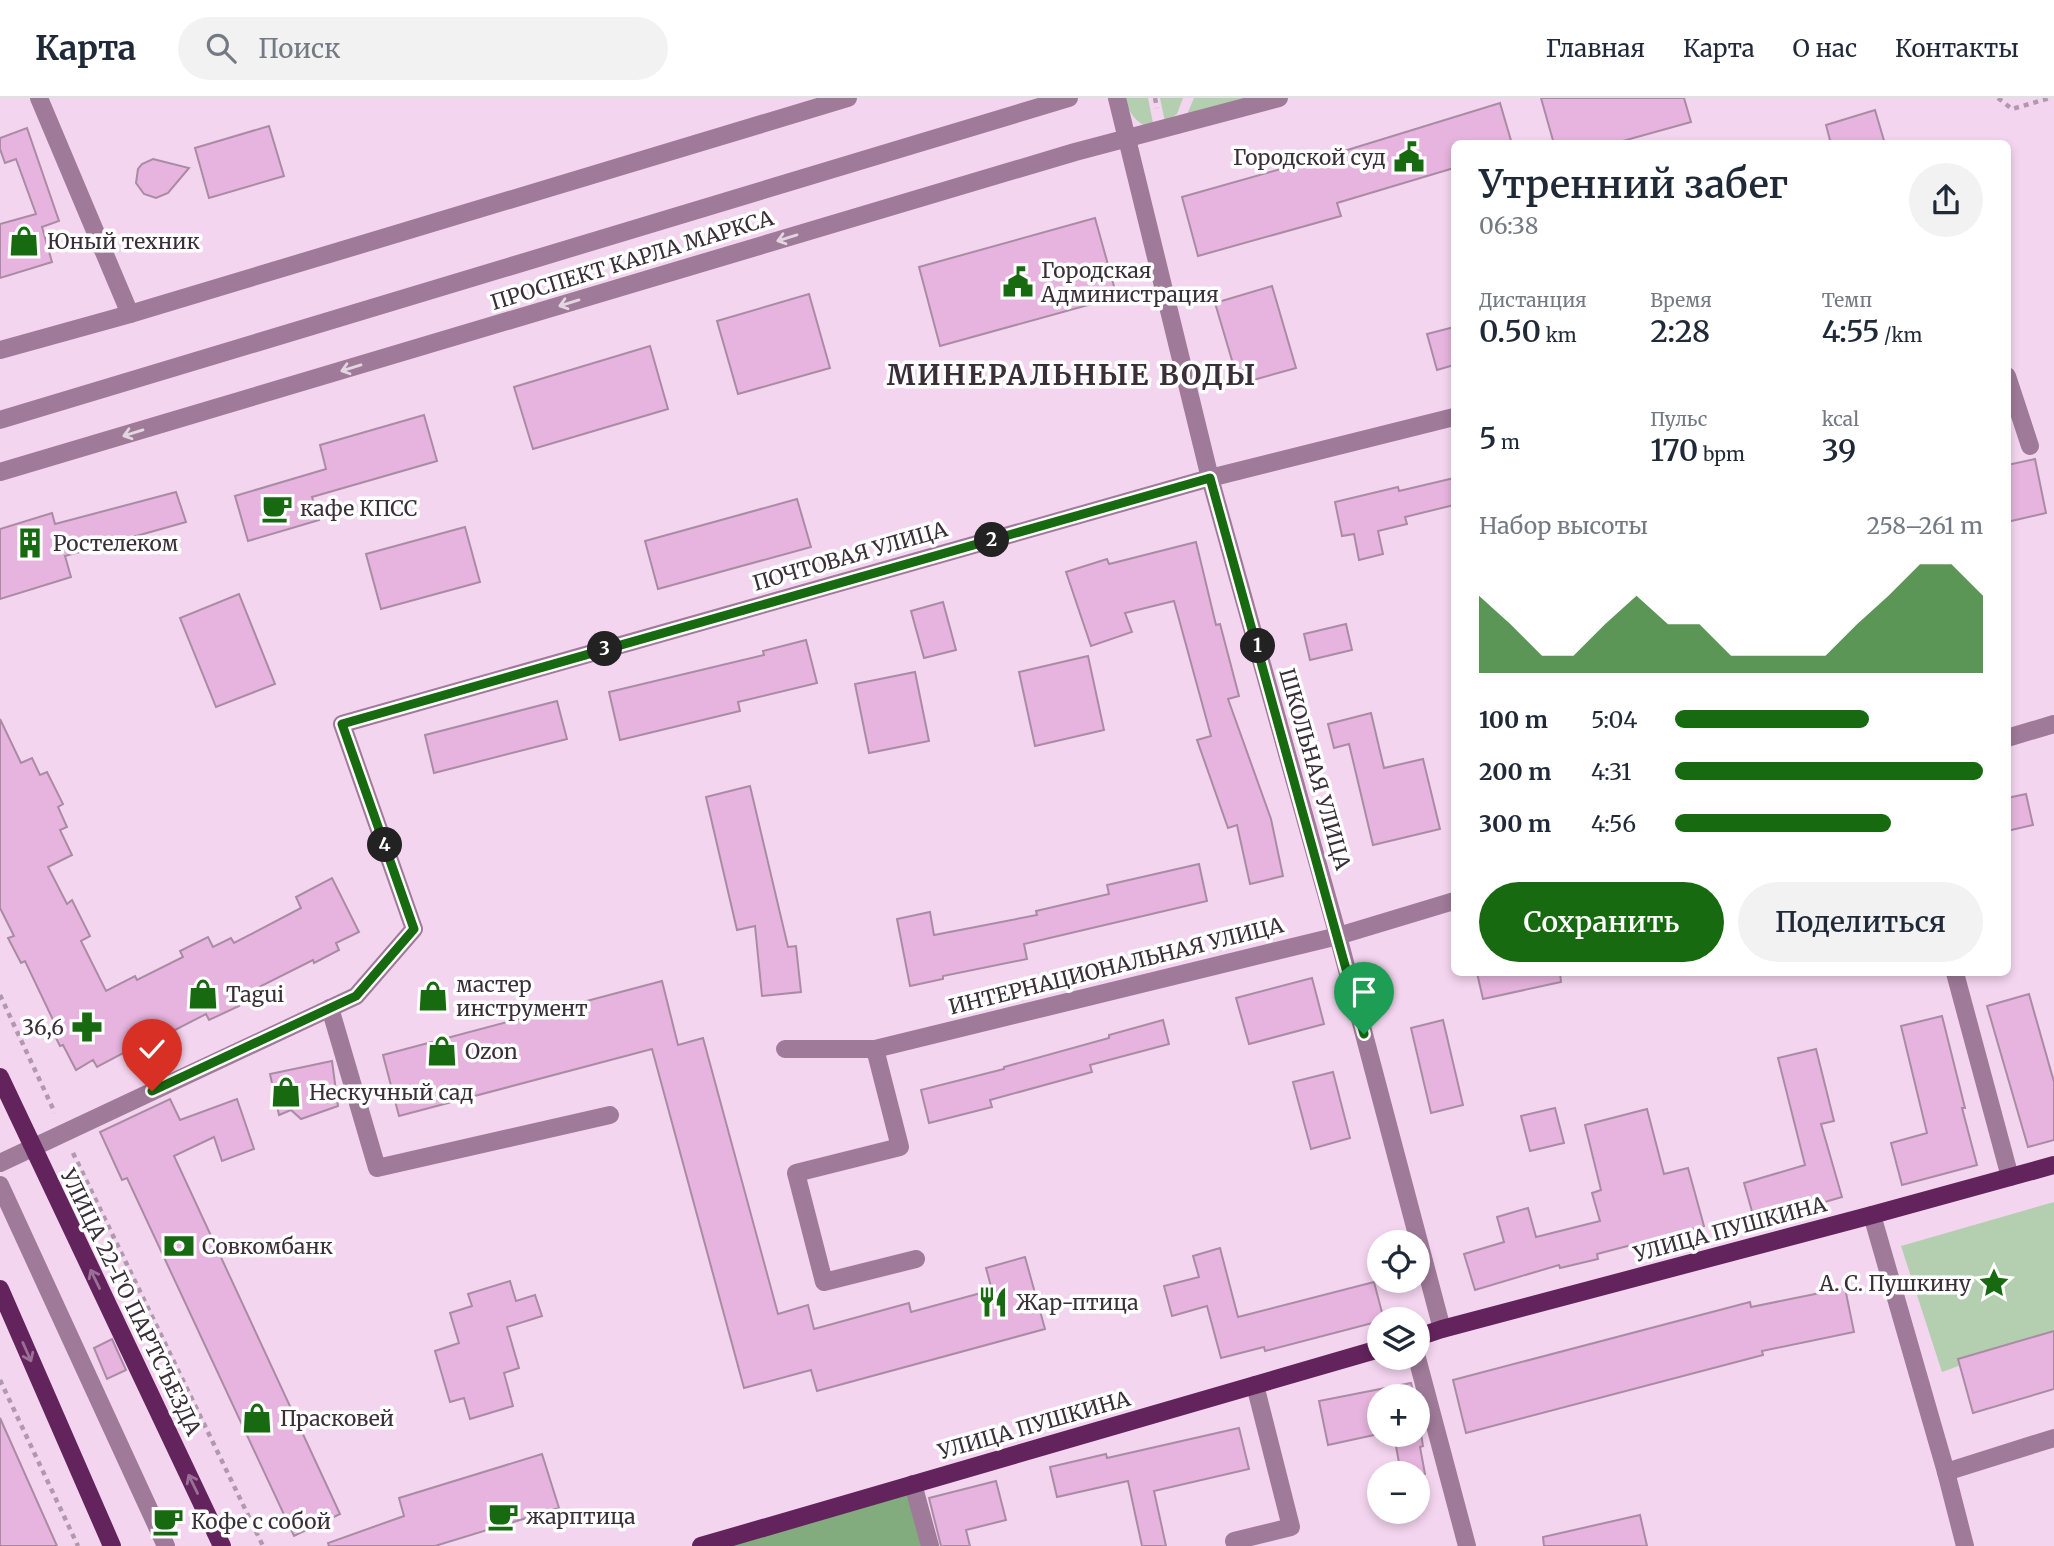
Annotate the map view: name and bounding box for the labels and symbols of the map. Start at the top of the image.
public building icon: Городской суд [1392,140,1426,174]
place label: Городской суд [1233,144,1386,171]
street label: ПРОСПЕКТ КАРЛА МАРКСА [487,204,777,316]
shop icon: Юный техник [7,224,41,258]
place label: Юный техник [47,228,200,255]
one-way arrow [777,233,799,246]
place label: Городская Администрация [1040,257,1219,308]
public building icon: Городская Администрация [1001,265,1035,299]
one-way arrow [559,297,581,310]
district label: МИНЕРАЛЬНЫЕ ВОДЫ [887,357,1257,393]
one-way arrow [341,362,363,375]
one-way arrow [123,427,145,440]
cafe icon: кафе КПСС [260,491,294,525]
place label: кафе КПСС [300,495,418,522]
street label: ПОЧТОВАЯ УЛИЦА [750,515,951,597]
pin: 2 [974,522,1010,558]
building icon: Ростелеком [13,526,47,560]
place label: Ростелеком [53,530,179,557]
pin: 1 [1240,628,1276,664]
pin: 3 [588,632,622,666]
street label: ШКОЛЬНАЯ УЛИЦА [1273,665,1357,873]
pin: 4 [368,828,402,862]
street label: ИНТЕРНАЦИОНАЛЬНАЯ УЛИЦА [946,911,1286,1021]
pin [1334,962,1394,1034]
place label: мастер инструмент [456,971,588,1022]
shop icon: Tagui [186,977,220,1011]
shop icon: мастер инструмент [416,979,450,1013]
place label: Tagui [226,981,284,1008]
pharmacy icon: 36,6 [70,1010,104,1044]
place label: 36,6 [22,1014,64,1041]
pin [122,1019,182,1091]
shop icon: Ozon [425,1034,459,1068]
place label: Ozon [465,1038,518,1065]
shop icon: Нескучный сад [269,1075,303,1109]
place label: Нескучный сад [309,1079,474,1106]
street label: УЛИЦА 22-ГО ПАРТСЪЕЗДА [54,1163,208,1440]
street label: УЛИЦА ПУШКИНА [1630,1190,1829,1268]
bank icon: Совкомбанк [162,1229,196,1263]
place label: Совкомбанк [202,1233,333,1260]
place icon: А. С. Пушкину [1977,1266,2011,1300]
one-way arrow [88,1269,101,1290]
place label: А. С. Пушкину [1818,1270,1972,1297]
restaurant icon: Жар-птица [976,1285,1010,1319]
place label: Жар-птица [1016,1289,1139,1316]
one-way arrow [21,1341,34,1362]
street label: УЛИЦА ПУШКИНА [934,1385,1133,1466]
shop icon: Прасковей [240,1401,274,1435]
place label: Прасковей [280,1405,394,1432]
one-way arrow [186,1474,199,1495]
cafe icon: жарптица [486,1499,520,1533]
place label: жарптица [526,1503,636,1530]
cafe icon: Кофе с собой [151,1504,185,1538]
place label: Кофе с собой [191,1508,331,1535]

